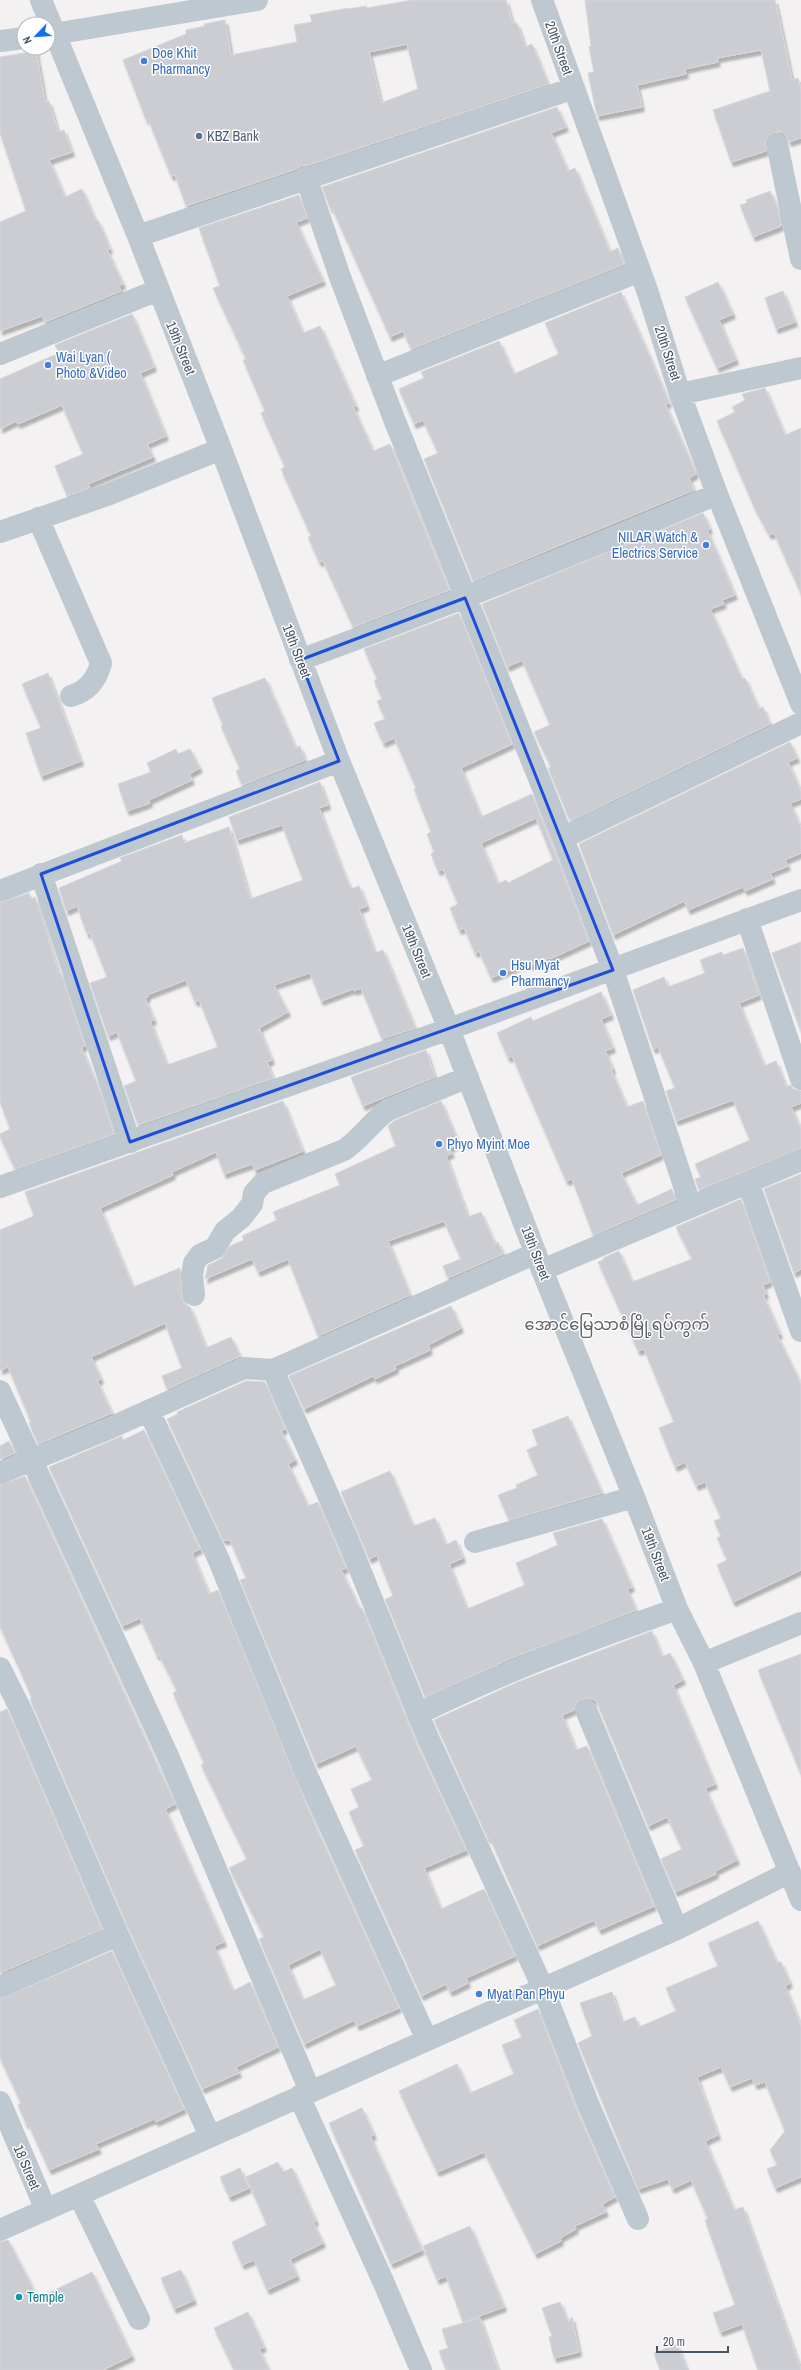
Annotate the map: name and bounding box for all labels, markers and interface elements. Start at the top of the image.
north arrow [16,16,56,56]
street label: 20th Street [541,19,577,77]
text: N [19,34,35,46]
place label: Doe Khit Pharmancy [152,44,210,78]
marker: Doe Khit Pharmancy [139,56,149,66]
place label: KBZ Bank [207,127,259,145]
marker: KBZ Bank [194,131,204,141]
street label: 19th Street [162,319,200,377]
street label: 20th Street [651,324,685,382]
place label: Wai Lyan ( Photo &Video [56,348,127,382]
marker: Wai Lyan ( Photo &Video [43,360,53,370]
place label: NILAR Watch & Electrics Service [612,528,698,562]
marker: NILAR Watch & Electrics Service [701,540,711,550]
street label: 19th Street [279,622,315,680]
street label: 19th Street [398,922,436,980]
place label: Hsu Myat Pharmancy [511,956,569,990]
marker: Hsu Myat Pharmancy [498,968,508,978]
place label: Phyo Myint Moe [447,1135,530,1153]
marker: Phyo Myint Moe [434,1139,444,1149]
street label: 19th Street [518,1224,554,1282]
district label: အောင်မြေသာစံမြို့ရပ်ကွက် [525,1313,709,1338]
street label: 19th Street [638,1525,674,1583]
place label: Myat Pan Phyu [487,1985,565,2003]
marker: Myat Pan Phyu [474,1989,484,1999]
street label: 18 Street [10,2142,44,2192]
place label: Temple [27,2288,64,2306]
marker: Temple [14,2292,24,2302]
scale bar [657,2328,728,2354]
text: 20 m [663,2334,685,2350]

